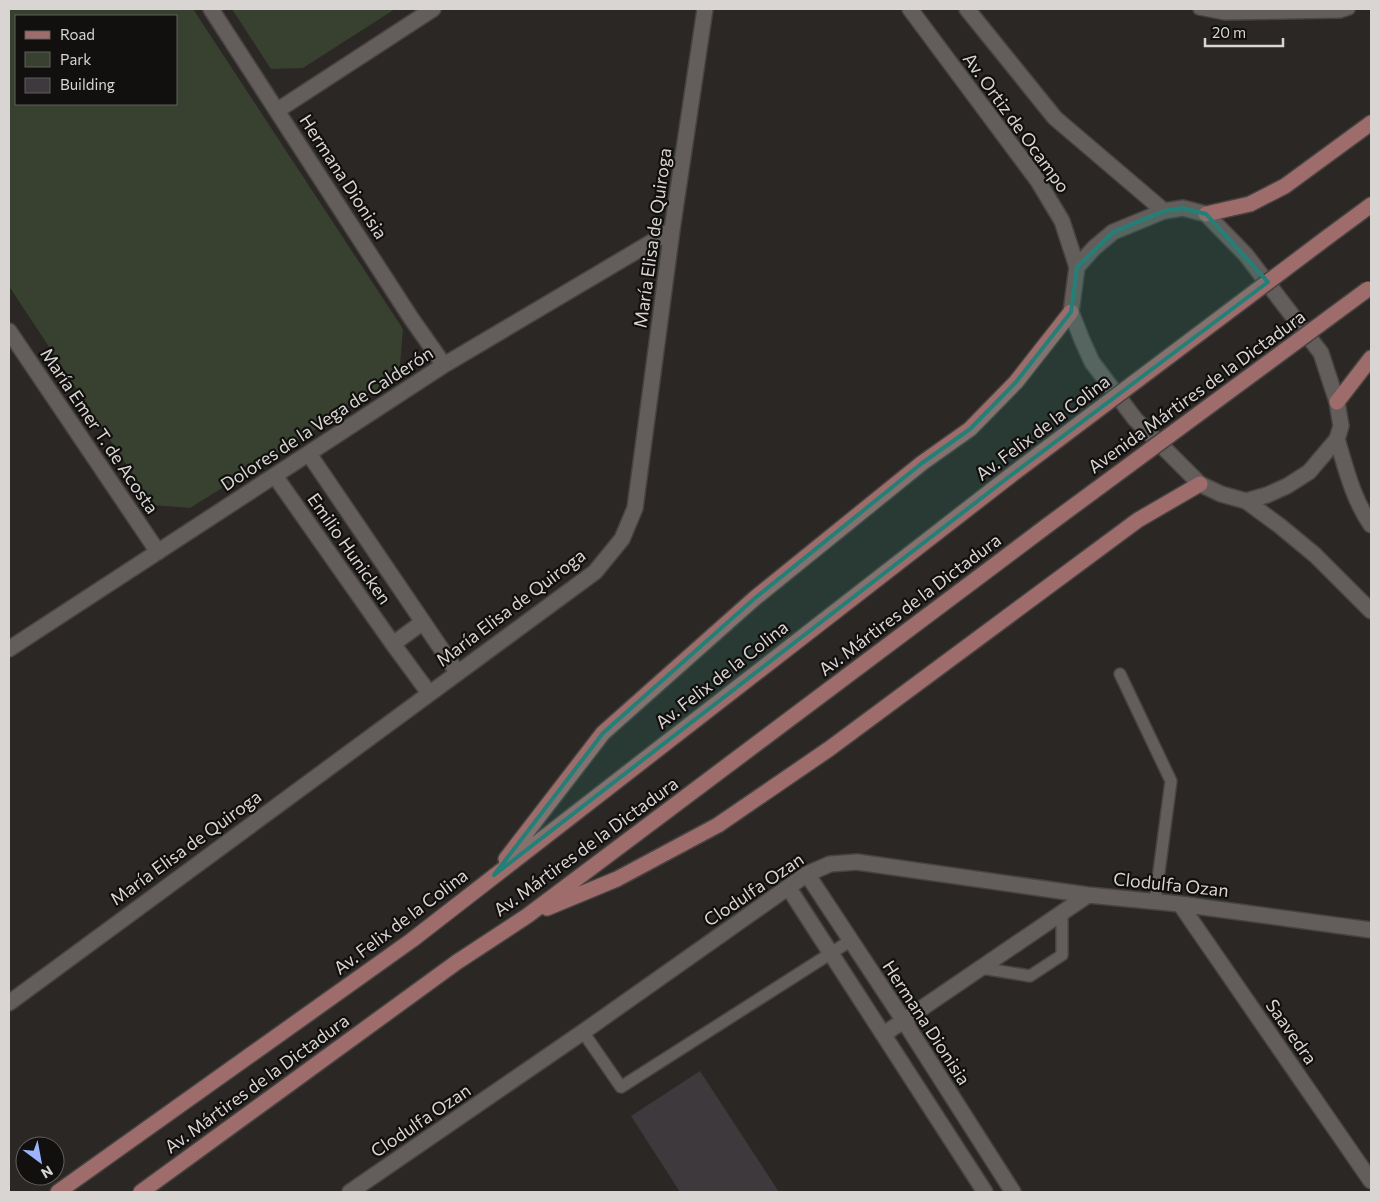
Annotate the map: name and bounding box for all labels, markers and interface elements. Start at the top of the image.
legend [15,15,178,105]
scale bar [1205,15,1282,47]
text: 20 m [1212,23,1246,41]
text: Road [60,25,95,43]
street label: Av. Ortiz de Ocampo [959,48,1075,197]
text: Park [60,50,91,68]
text: Building [60,75,115,93]
street label: Hermana Dionisia [295,110,392,243]
street label: María Elisa de Quiroga [628,146,676,329]
street label: Avenida Mártires de la Dictadura [1083,305,1309,477]
street label: Dolores de la Vega de Calderón [216,341,437,495]
street label: María Emer T. de Acosta [36,343,164,518]
street label: Av. Felix de la Colina [971,370,1114,485]
street label: Emilio Hunicken [303,488,396,608]
street label: Av. Mártires de la Dictadura [814,528,1005,680]
street label: María Elisa de Quiroga [431,544,589,671]
street label: Av. Felix de la Colina [651,616,792,733]
street label: Av. Mártires de la Dictadura [489,772,682,921]
street label: María Elisa de Quiroga [106,785,265,909]
street label: Clodulfa Ozan [699,848,808,931]
street label: Av. Felix de la Colina [329,864,472,979]
street label: Clodulfa Ozan [1112,867,1230,901]
street label: Hermana Dionisia [878,956,975,1089]
street label: Saavedra [1261,995,1322,1068]
street label: Av. Mártires de la Dictadura [160,1009,353,1158]
street label: Clodulfa Ozan [366,1079,475,1162]
north arrow [15,1136,65,1186]
text: N [38,1162,56,1182]

